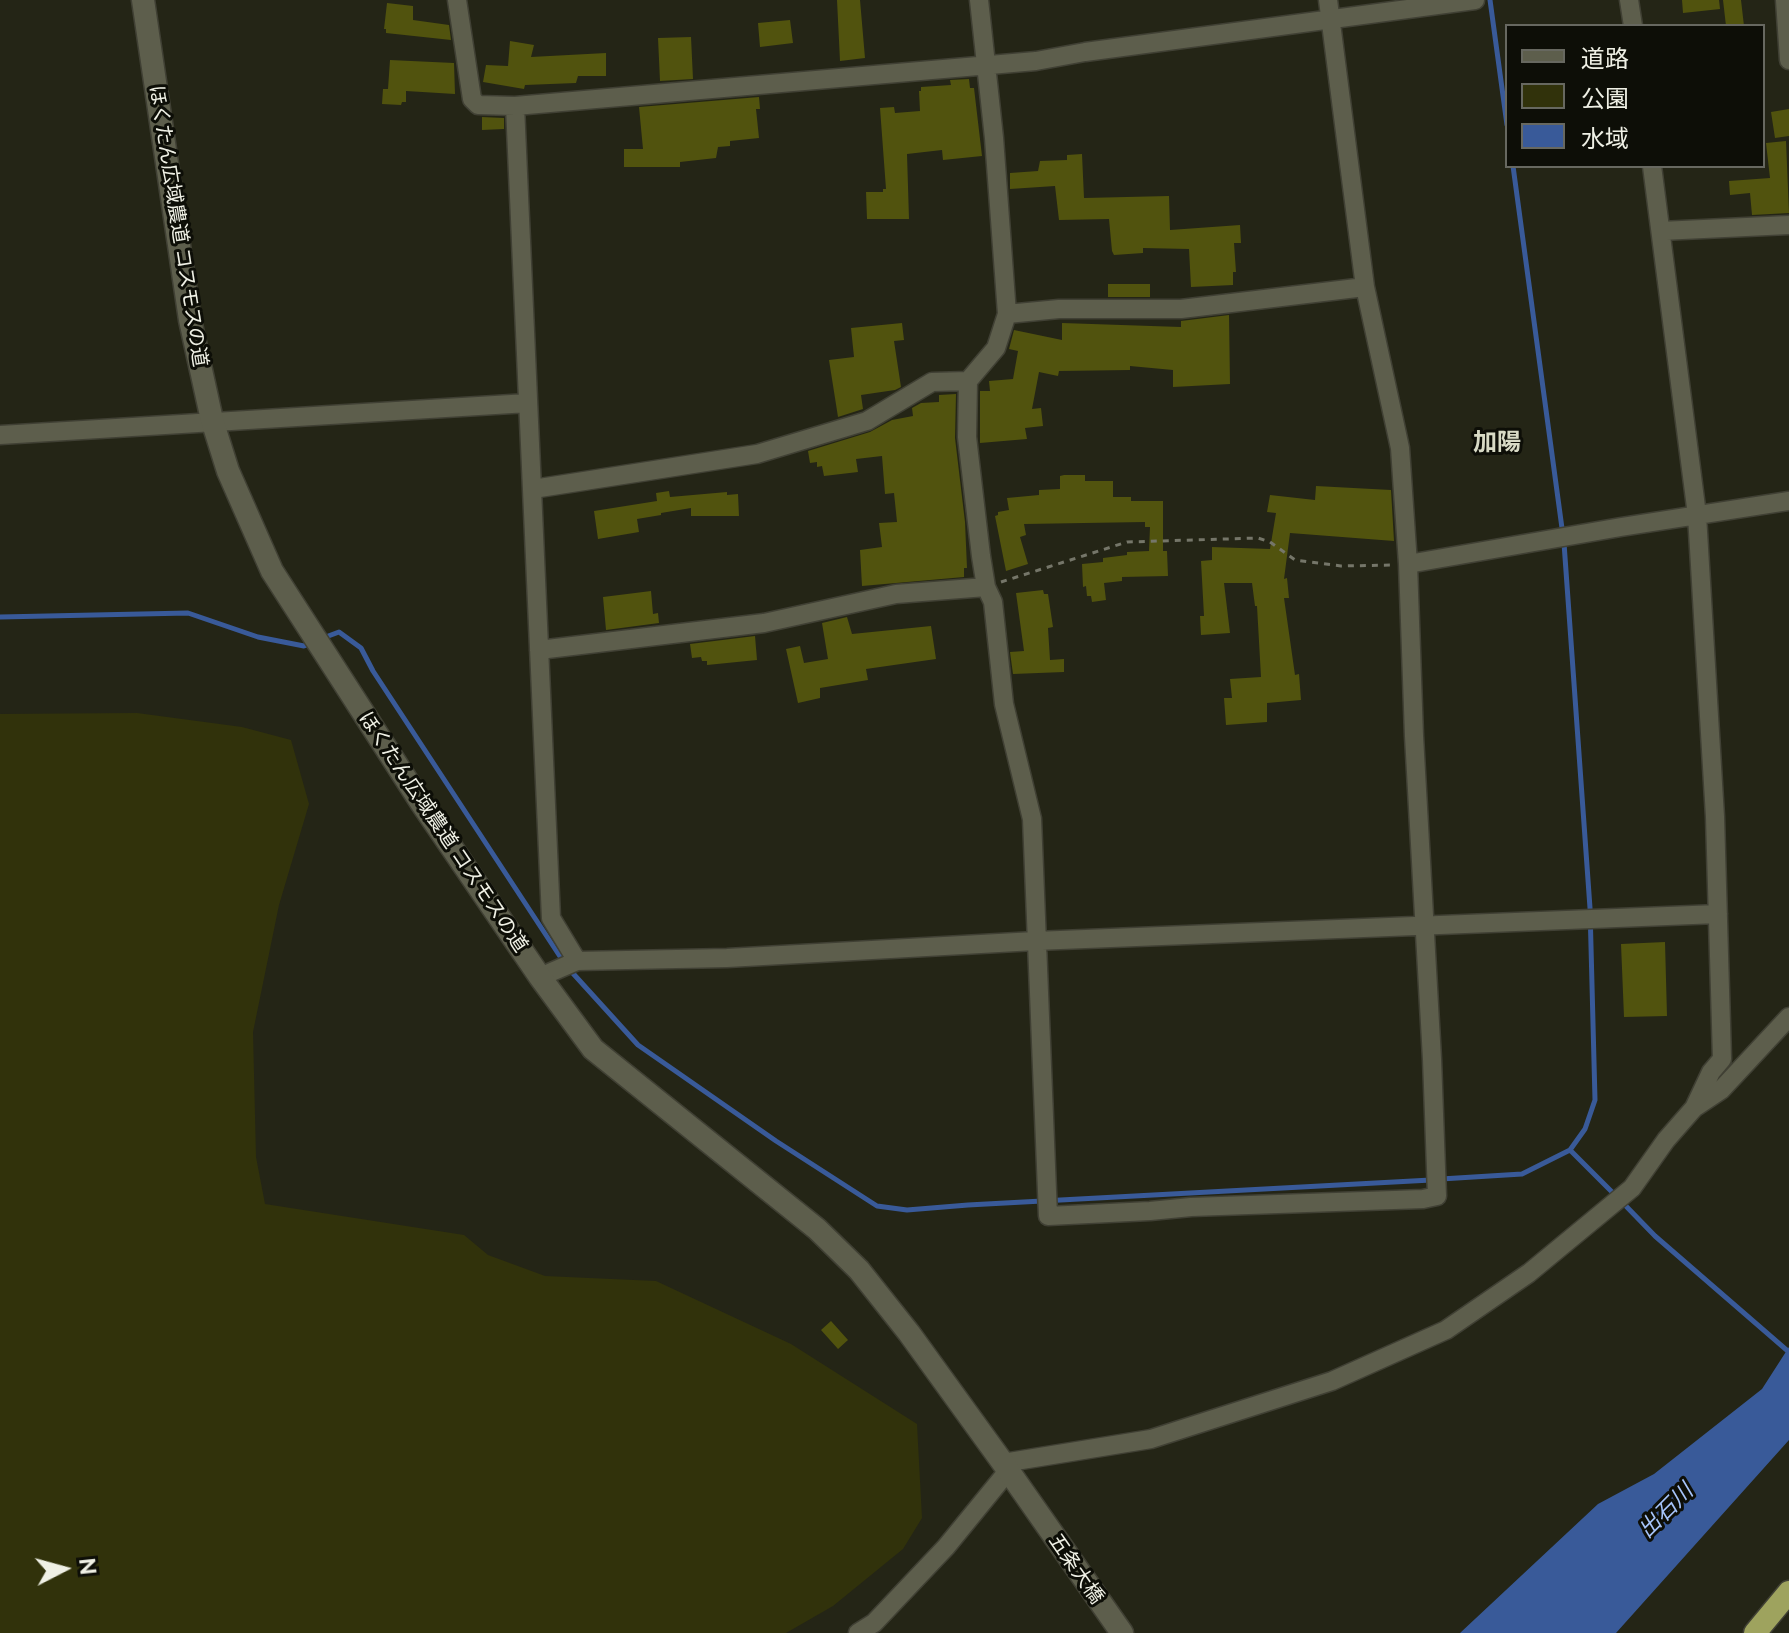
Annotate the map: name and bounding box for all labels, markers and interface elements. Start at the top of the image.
legend [1505,24,1765,168]
text: 道路 [1581,44,1629,73]
street label: ほくたん広域農道 コスモスの道 [144,83,212,369]
text: 公園 [1581,84,1629,113]
text: 水域 [1581,124,1629,153]
district label: 加陽 [1473,429,1521,457]
street label: ほくたん広域農道 コスモスの道 [353,707,533,957]
water label: 出石川 [1633,1478,1699,1544]
north arrow [24,1529,104,1609]
street label: 五条大橋 [1043,1529,1109,1609]
text: N [74,1557,102,1576]

